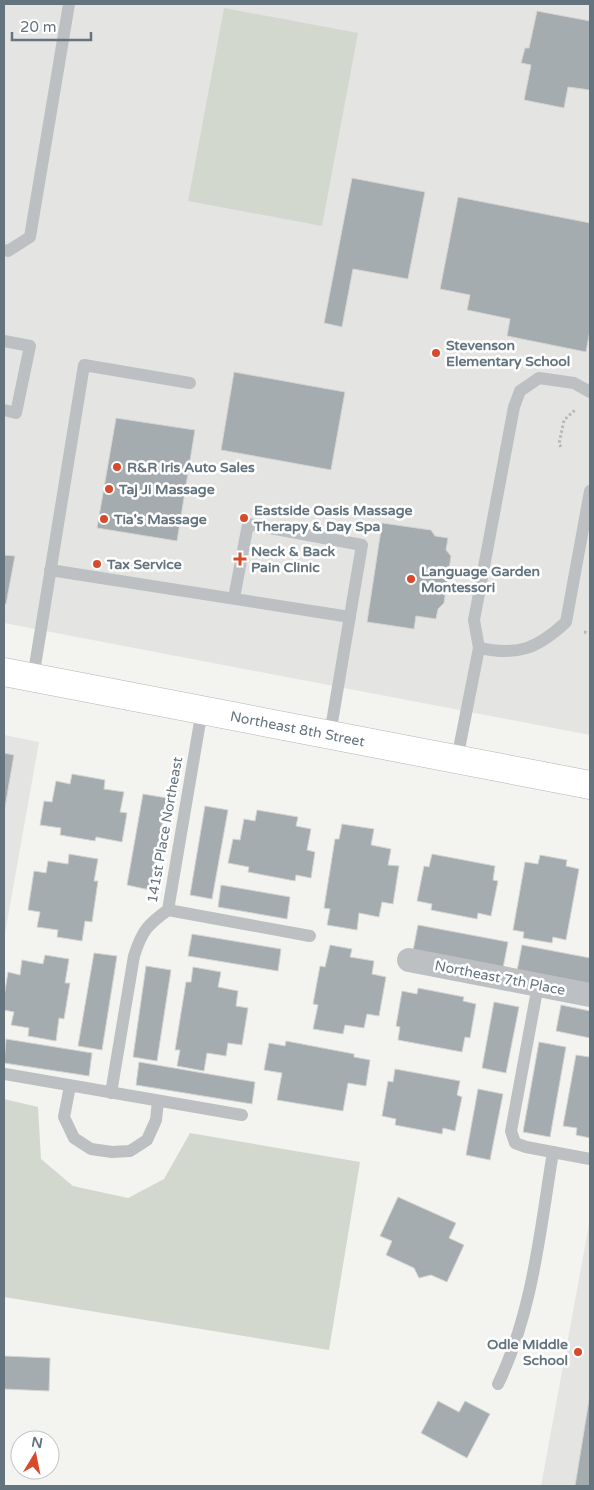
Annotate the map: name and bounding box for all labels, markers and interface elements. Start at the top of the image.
scale bar [12,10,91,42]
text: 20 m [20,18,57,36]
place label: Stevenson Elementary School [446,337,570,370]
marker: Stevenson Elementary School [430,347,442,359]
place label: R&R Iris Auto Sales [127,459,255,476]
marker: R&R Iris Auto Sales [111,461,123,473]
place label: Taj Ji Massage [118,481,215,498]
marker: Taj Ji Massage [103,483,115,495]
place label: Eastside Oasis Massage Therapy & Day Spa [253,502,413,535]
place label: Tia's Massage [113,511,207,528]
marker: Eastside Oasis Massage Therapy & Day Spa [238,512,250,524]
marker: Tia's Massage [98,513,110,525]
place label: Neck & Back Pain Clinic [251,543,336,576]
marker: Neck & Back Pain Clinic [233,552,247,566]
place label: Tax Service [106,556,182,573]
marker: Tax Service [91,558,103,570]
place label: Language Garden Montessori [421,563,540,596]
marker: Language Garden Montessori [405,573,417,585]
street label: Northeast 8th Street [229,707,367,750]
street label: 141st Place Northeast [144,755,186,904]
street label: Northeast 7th Place [433,957,567,999]
place label: Odle Middle School [487,1336,568,1369]
marker: Odle Middle School [572,1346,584,1358]
north arrow [10,1430,60,1480]
text: N [30,1433,44,1452]

